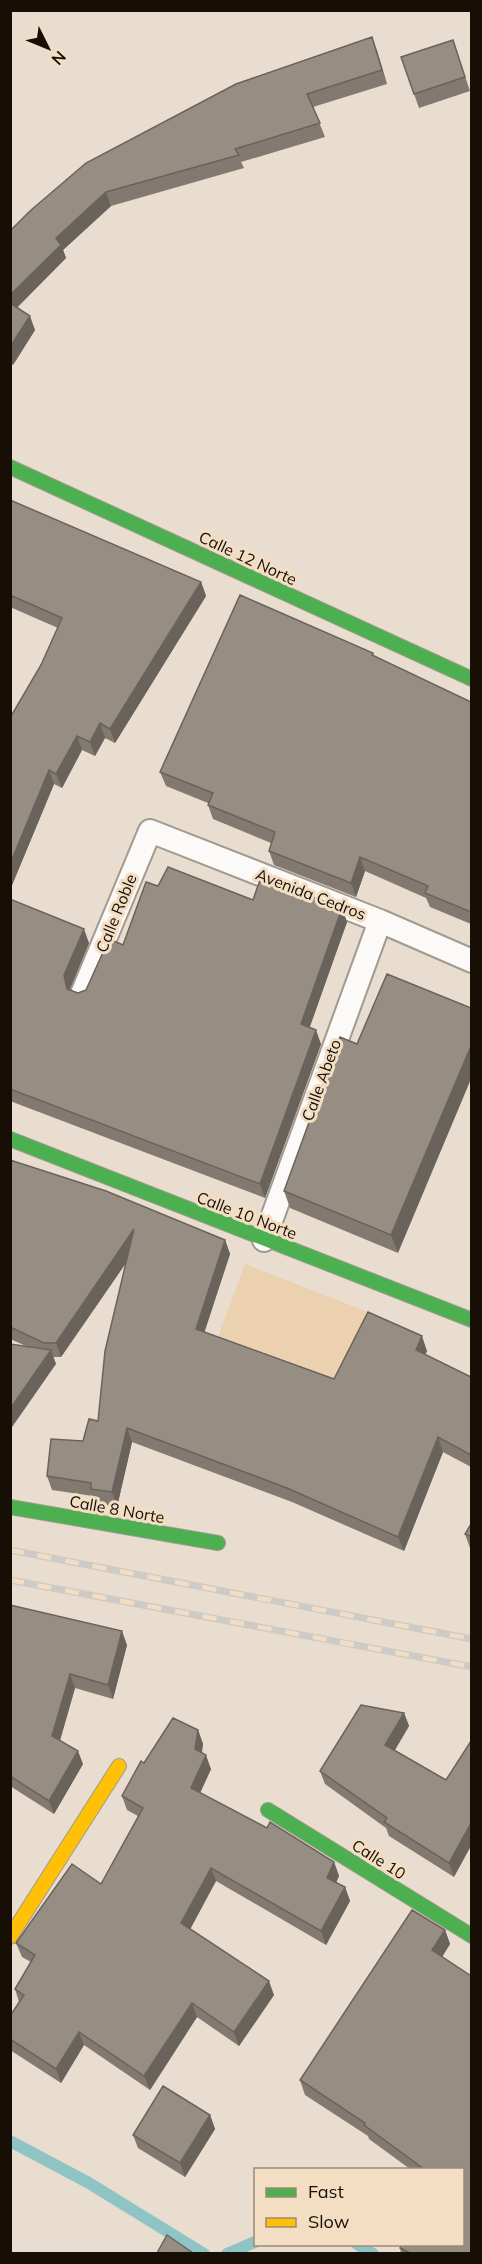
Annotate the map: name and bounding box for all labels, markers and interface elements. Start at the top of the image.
north arrow [18,18,78,78]
text: N [48,47,70,69]
street label: Calle 12 Norte [196,527,300,589]
street label: Avenida Cedros [253,864,369,924]
street label: Calle Roble [91,871,141,955]
street label: Calle Abeto [297,1036,345,1124]
street label: Calle 10 Norte [194,1187,300,1243]
street label: Calle 8 Norte [68,1491,166,1527]
street label: Calle 10 [348,1835,410,1883]
legend [254,2168,464,2246]
text: Fast [308,2180,344,2203]
text: Slow [308,2210,350,2233]

